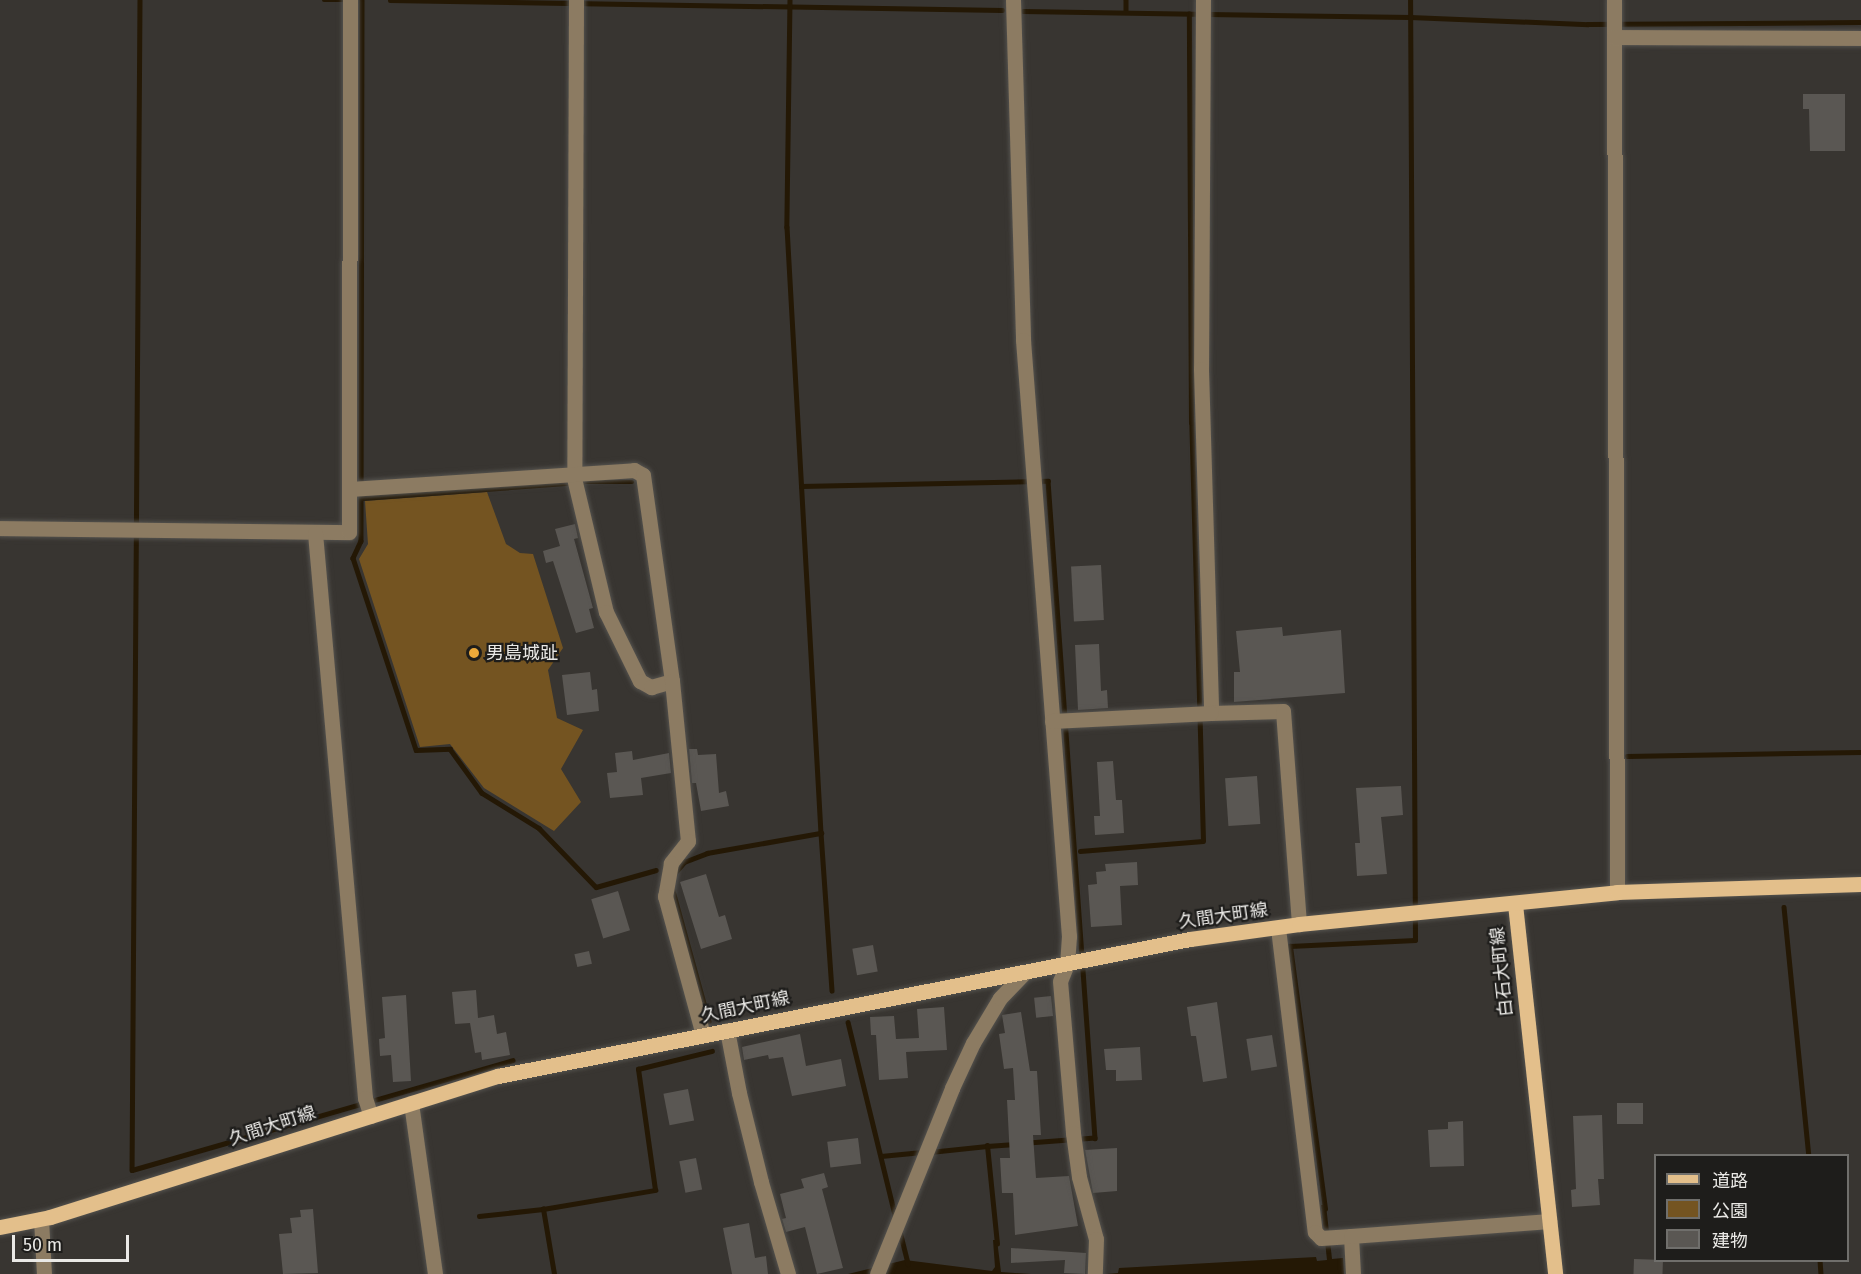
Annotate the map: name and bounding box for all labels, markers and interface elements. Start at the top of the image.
place label: 男島城趾 [486,642,558,664]
marker: 男島城趾 [467,646,481,660]
street label: 久間大町線 [1177,899,1269,933]
street label: 白石大町線 [1487,926,1517,1018]
street label: 久間大町線 [699,987,791,1027]
street label: 久間大町線 [226,1102,318,1150]
legend [1654,1154,1849,1262]
text: 道路 [1712,1170,1748,1192]
text: 公園 [1712,1200,1748,1222]
scale bar [15,1223,132,1261]
text: 建物 [1712,1230,1748,1252]
text: 50 m [23,1234,62,1256]

